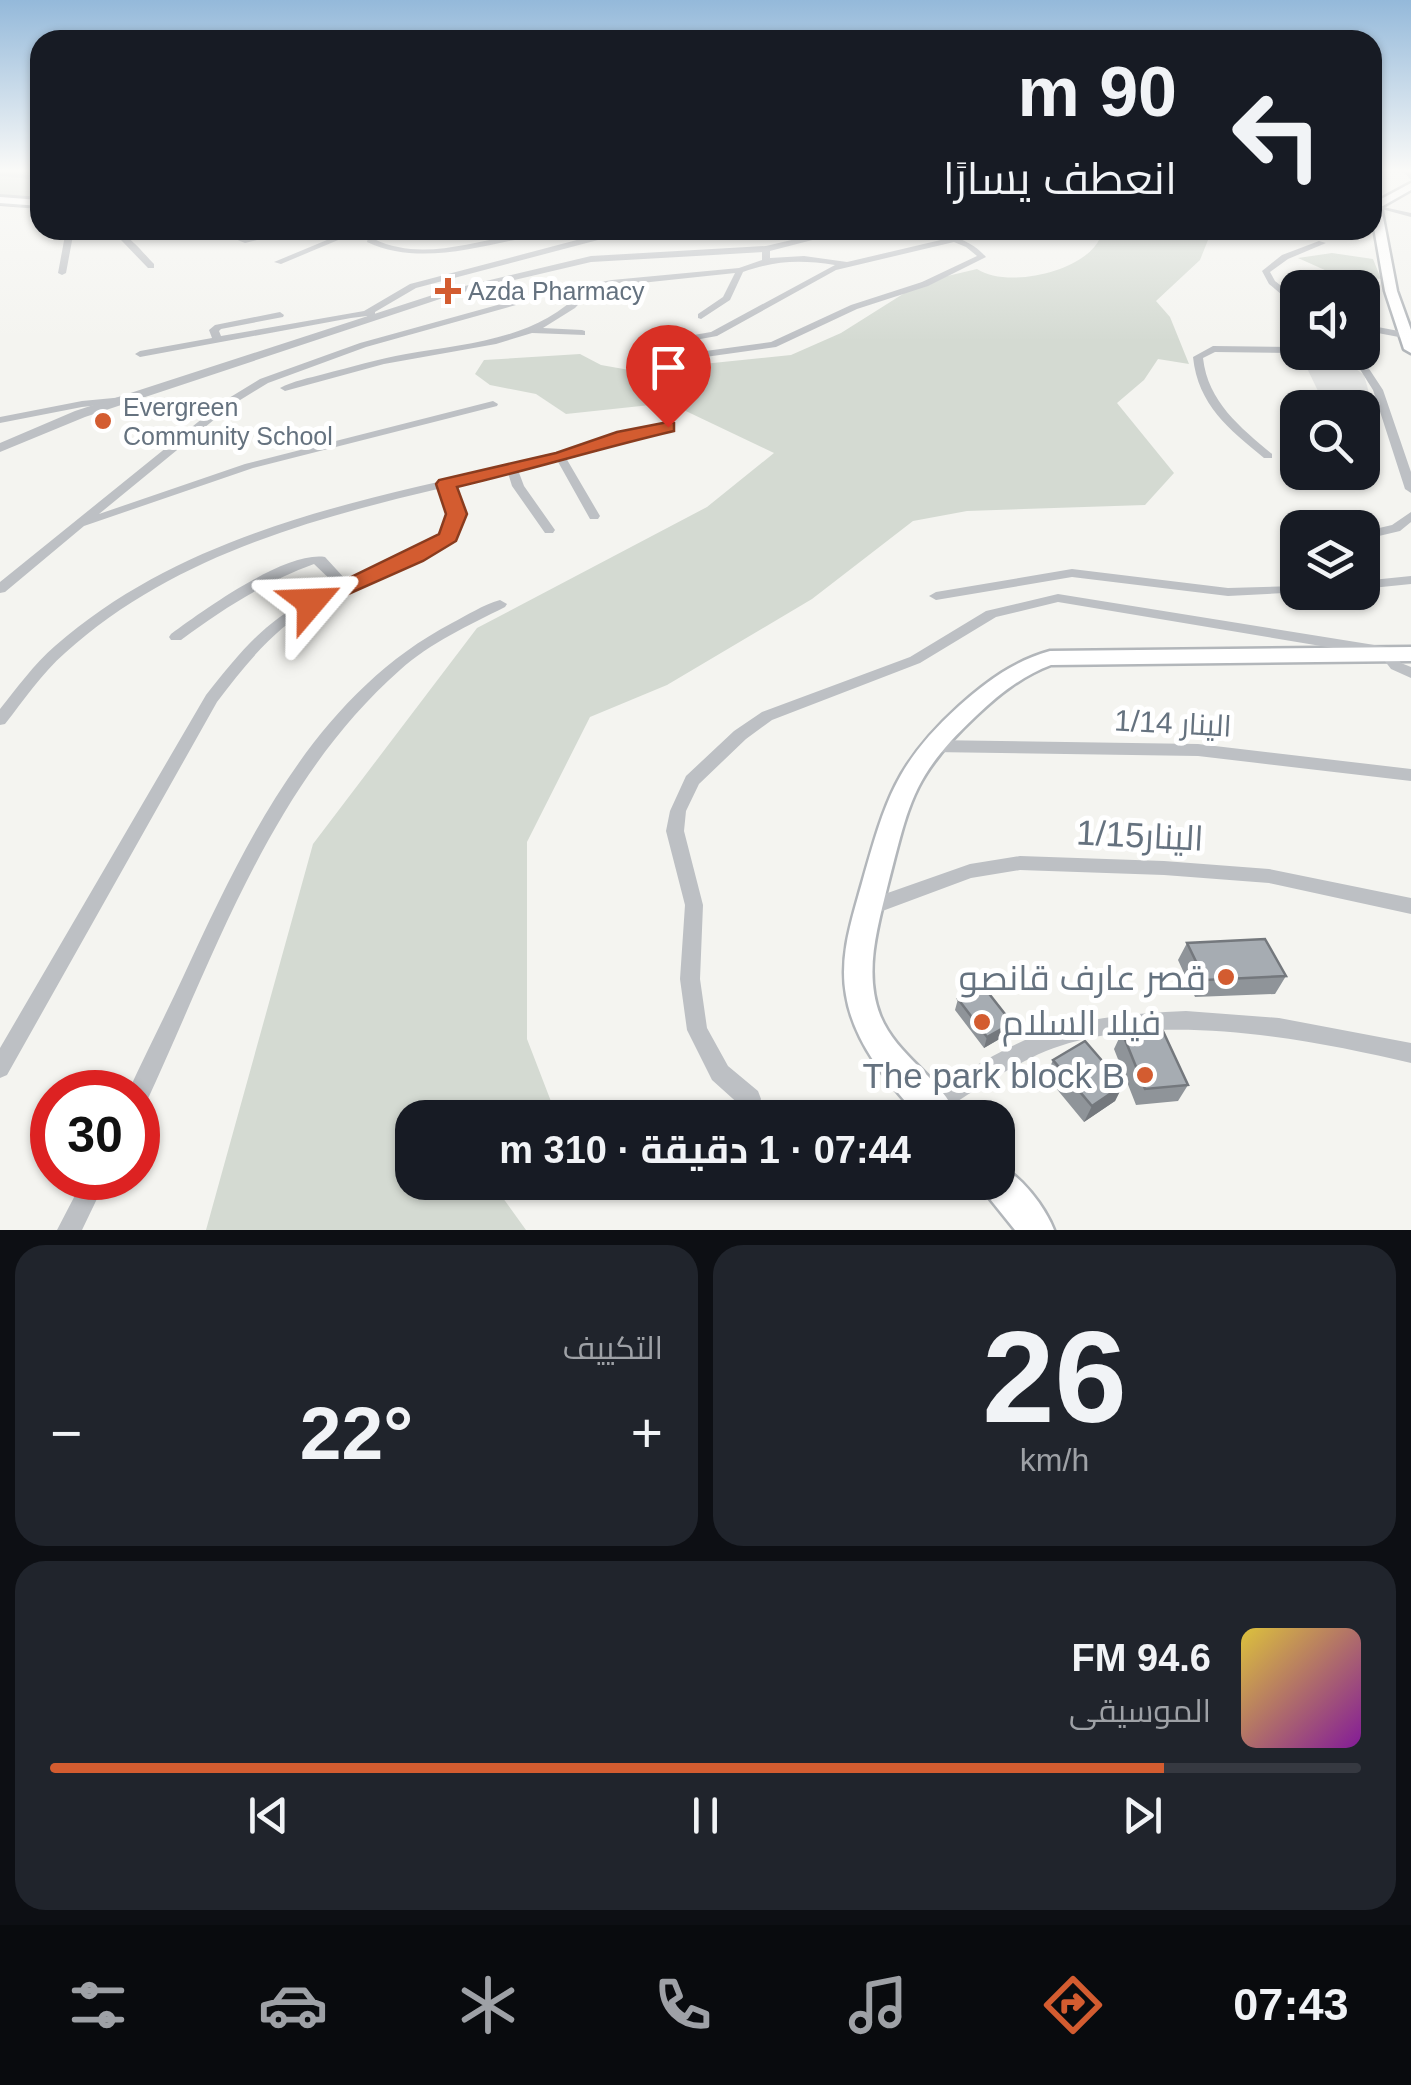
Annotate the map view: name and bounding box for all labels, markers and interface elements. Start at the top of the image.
text: 90 m [1017,53,1177,131]
icon: left [1212,70,1342,200]
text: انعطف يسارًا [943,153,1177,204]
map controls [1280,270,1380,610]
button: sound [1280,270,1380,370]
place label: Azda Pharmacy [468,277,645,305]
marker: Azda Pharmacy [437,280,459,302]
pin [626,325,711,428]
icon: arrive [641,340,696,395]
button: search [1280,390,1380,490]
place label: Evergreen Community School [123,393,333,450]
marker: Evergreen Community School [92,410,114,432]
button: layers [1280,510,1380,610]
position arrow [259,550,363,654]
street label: الينار 1/14 [1113,703,1233,744]
street label: الينار1/15 [1075,812,1205,859]
place label: قصر عارف قانصو [959,958,1206,998]
marker: قصر عارف قانصو [1215,966,1237,988]
place label: فيلا السلام [1002,1003,1161,1047]
marker: فيلا السلام [971,1011,993,1033]
place label: The park block B [862,1056,1125,1095]
marker: The park block B [1134,1064,1156,1086]
speed limit sign: 30 [30,1070,160,1200]
text: 07:44 · 1 دقيقة · 310 m [499,1129,911,1171]
text: 26 [982,1304,1127,1450]
text: التكييف [563,1330,663,1366]
text: 22° [300,1391,413,1475]
text: − [50,1402,82,1464]
text: + [631,1402,663,1464]
text: km/h [1020,1442,1089,1478]
text: 94.6 FM [1072,1637,1211,1679]
text: الموسيقى [1069,1693,1211,1729]
icon: previous [241,1788,296,1843]
icon: pause [678,1788,733,1843]
icon: next [1115,1788,1170,1843]
icon: filters [63,1970,133,2040]
icon: car [258,1970,328,2040]
icon: climate [453,1970,523,2040]
icon: phone [648,1970,718,2040]
icon: music [843,1970,913,2040]
icon: directions [1038,1970,1108,2040]
text: 07:43 [1233,1979,1348,2030]

